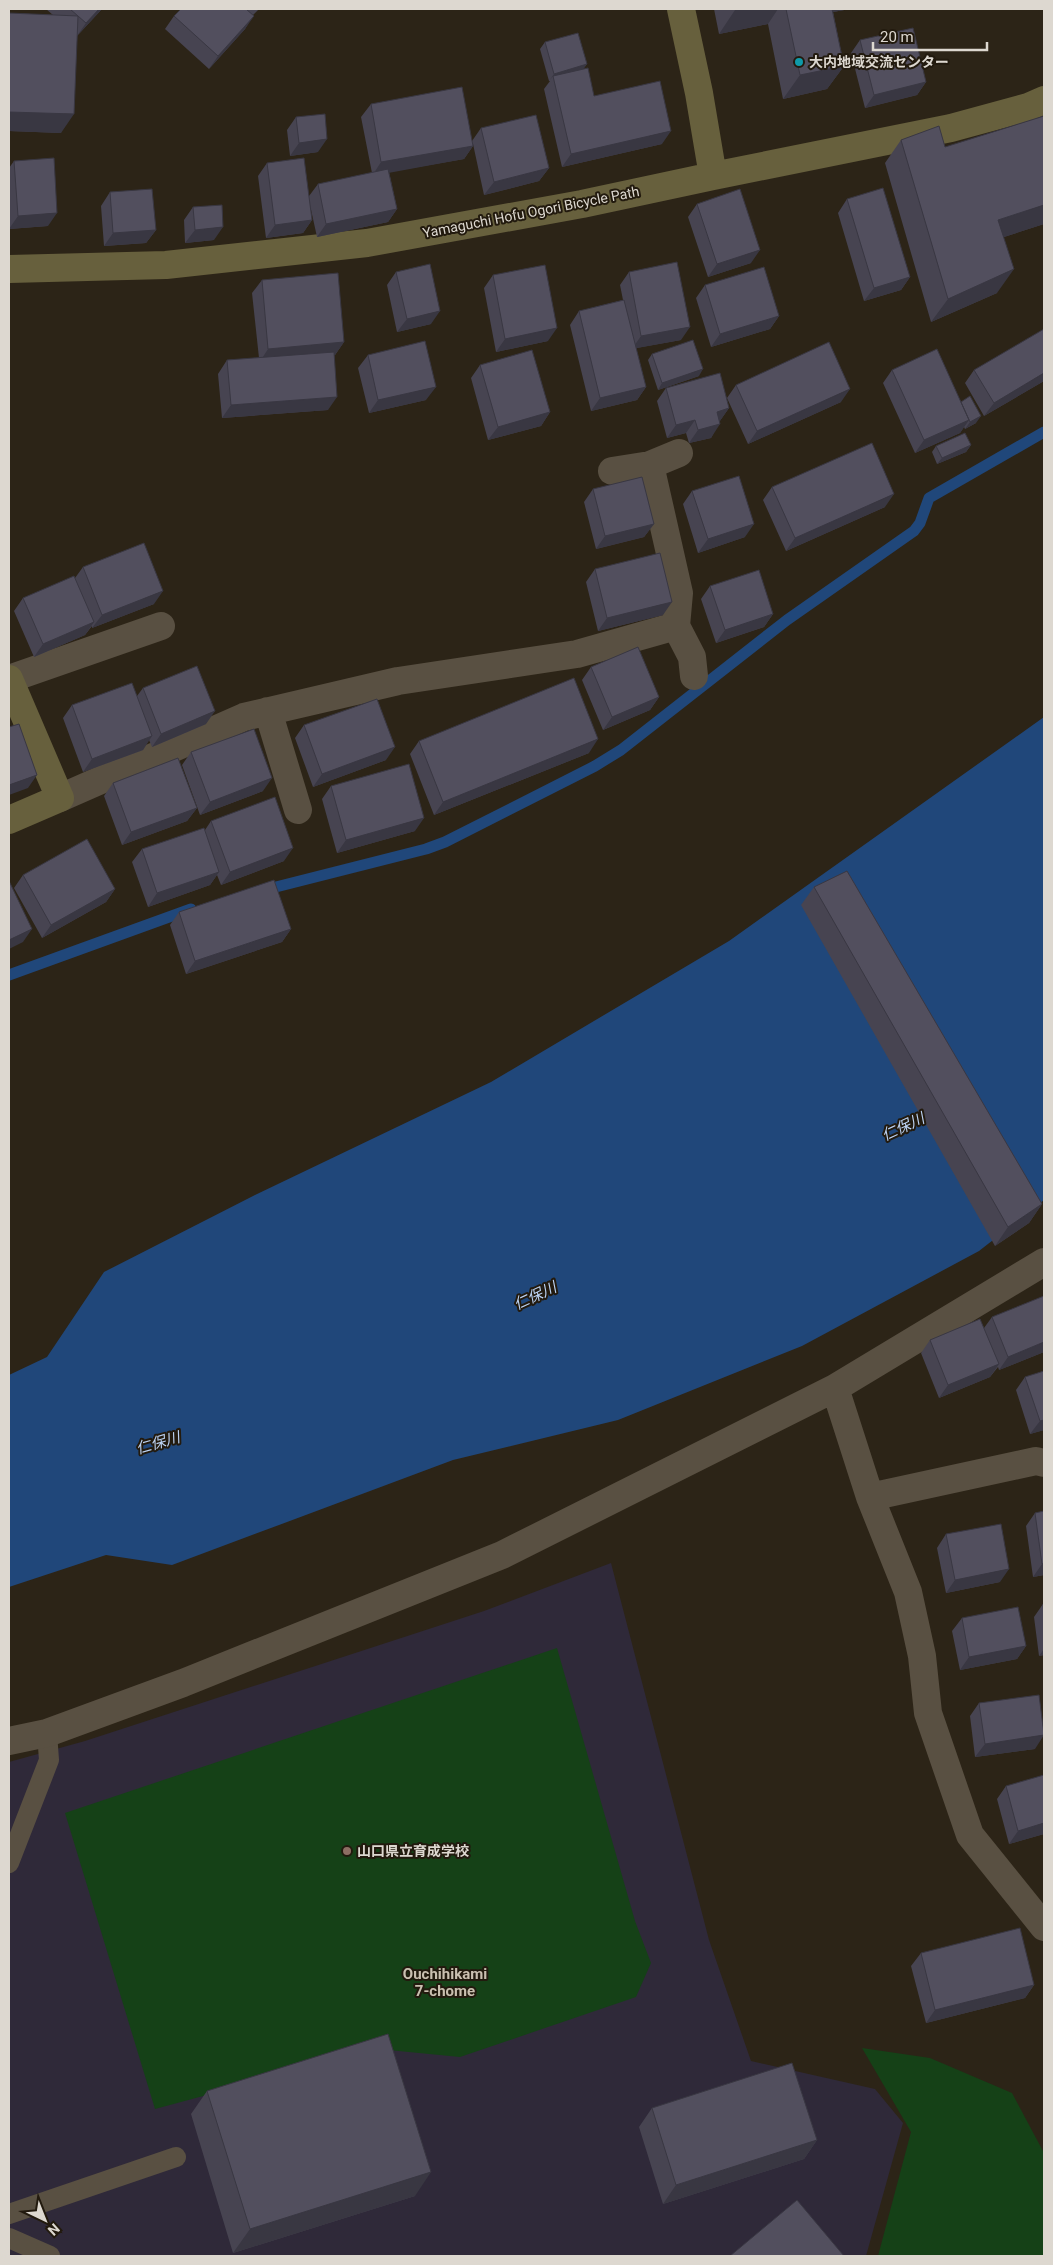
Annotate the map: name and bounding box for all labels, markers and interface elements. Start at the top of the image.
scale bar [873,20,987,52]
text: 20 m [880,28,914,46]
place label: 大内地域交流センター [809,54,949,70]
marker: 大内地域交流センター [793,56,805,68]
street label: Yamaguchi Hofu Ogori Bicycle Path [421,183,641,241]
water label: 仁保川 [879,1108,929,1145]
water label: 仁保川 [511,1277,561,1314]
water label: 仁保川 [134,1428,184,1458]
place label: 山口県立育成学校 [357,1843,469,1859]
marker: 山口県立育成学校 [341,1845,353,1857]
district label: Ouchihikami 7-chome [403,1965,487,2000]
north arrow [20,2195,70,2245]
text: N [45,2220,63,2239]

